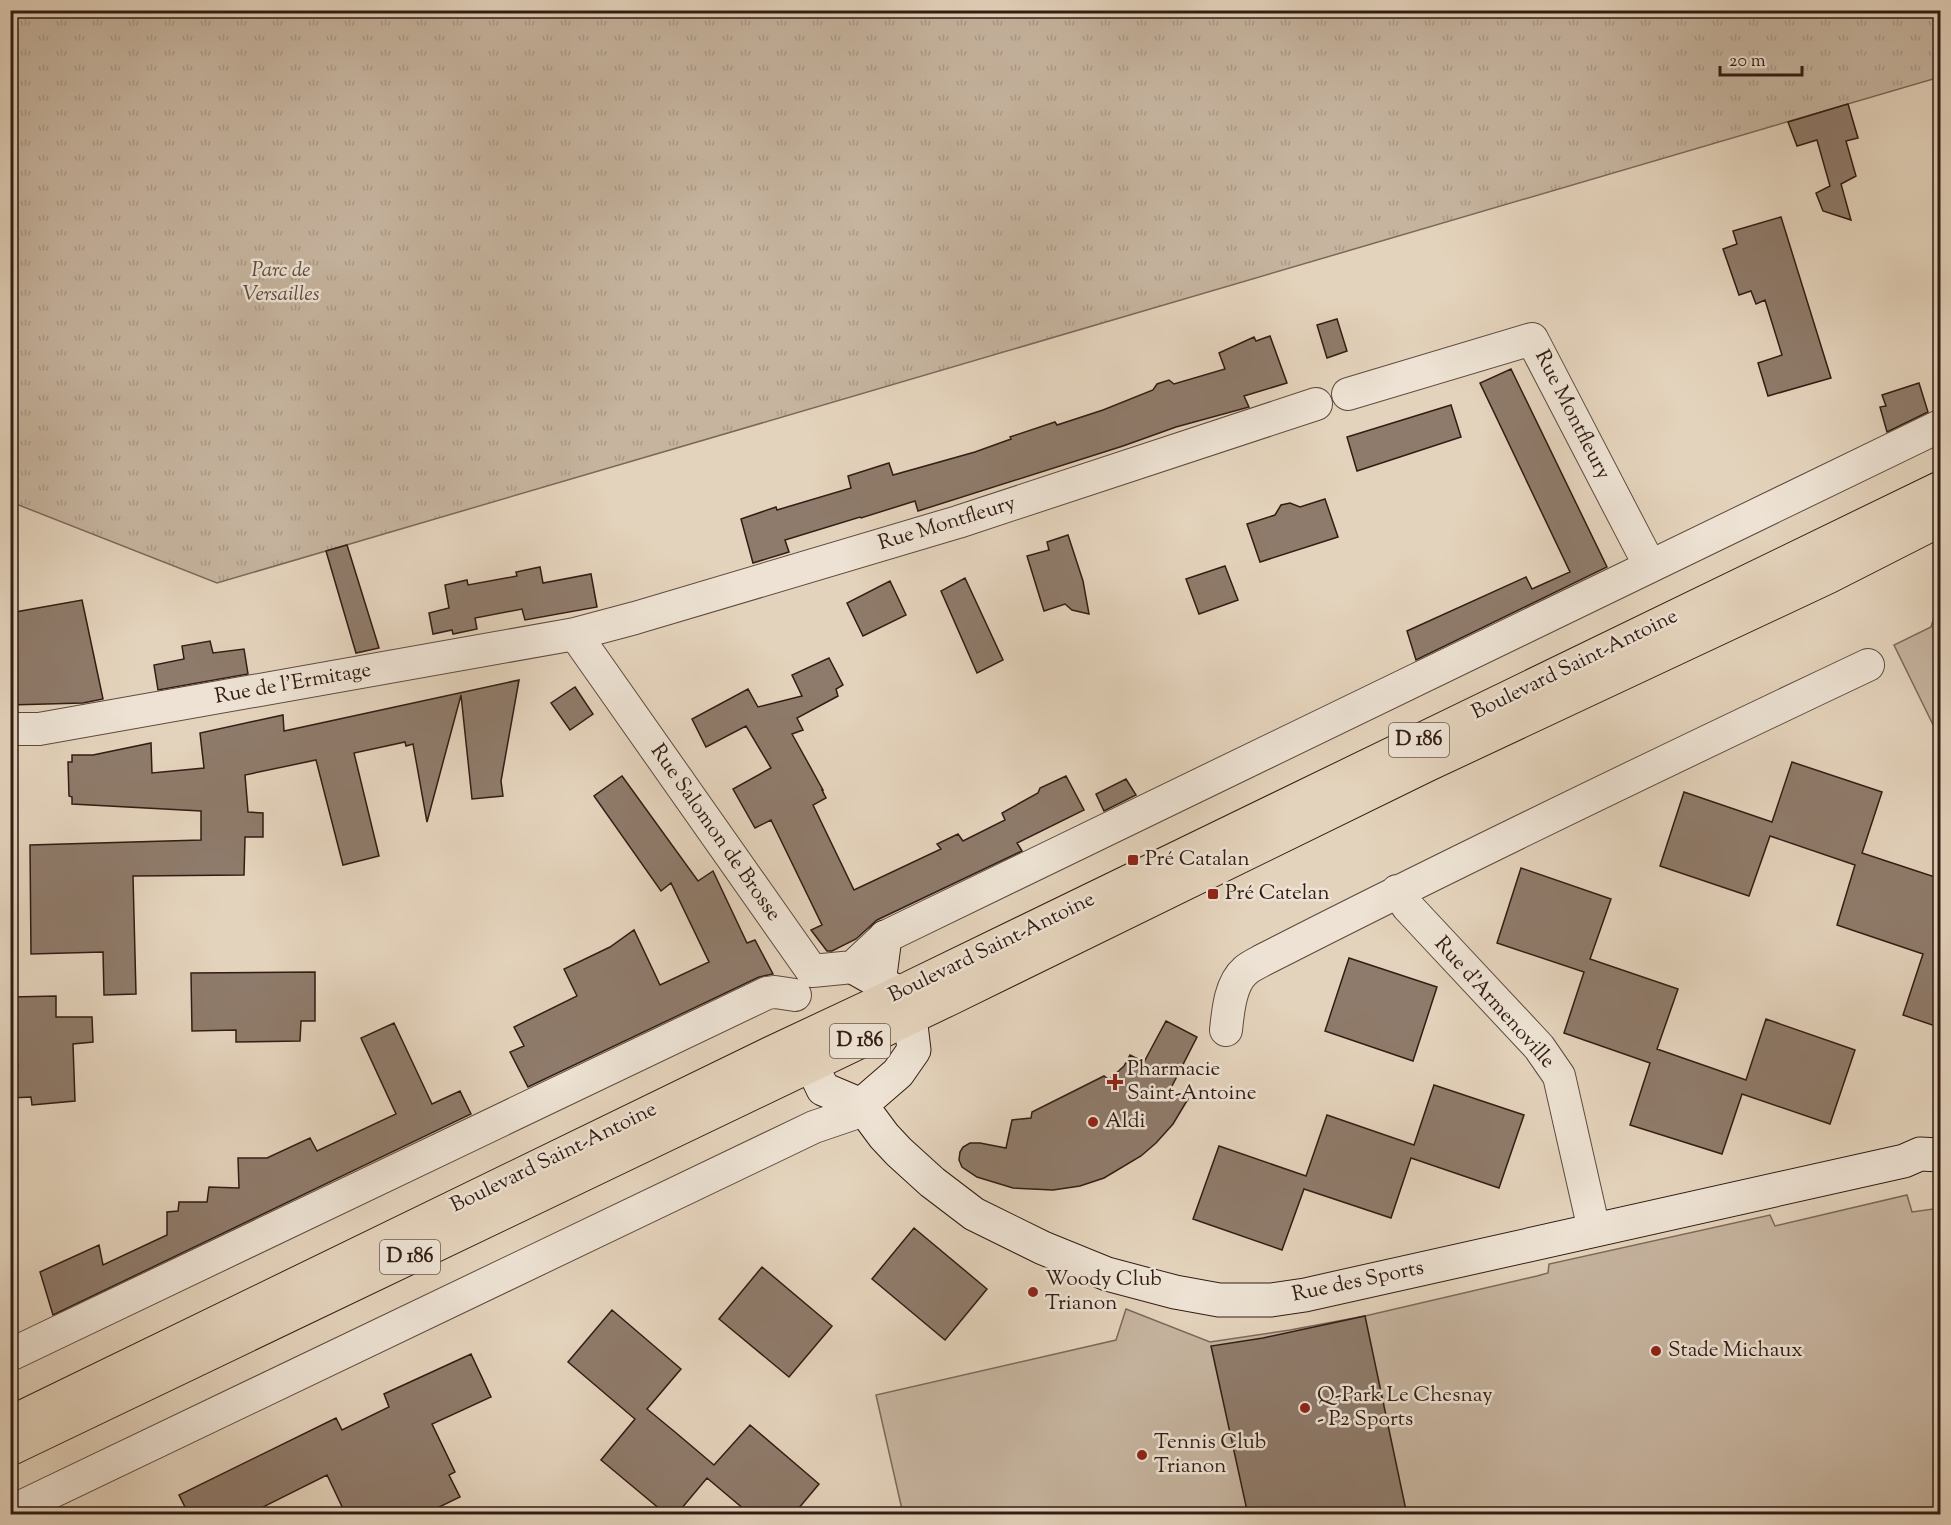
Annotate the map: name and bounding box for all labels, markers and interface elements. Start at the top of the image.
scale bar [1720,39,1802,77]
text: 20 m [1729,49,1766,75]
park label: Parc de Versailles [242,256,320,310]
street label: Rue Montfleury [1526,345,1618,486]
street label: Rue Montfleury [875,489,1020,559]
street label: Boulevard Saint-Antoine [1467,602,1683,728]
street label: Rue de l'Ermitage [212,655,374,713]
road number: D 186 [1389,723,1449,757]
street label: Rue Salomon de Brosse [642,738,788,928]
place label: Pré Catalan [1145,845,1250,875]
marker: Pré Catalan [1126,853,1140,867]
place label: Pré Catelan [1225,879,1330,909]
street label: Boulevard Saint-Antoine [884,885,1100,1011]
marker: Pré Catelan [1206,887,1220,901]
street label: Rue d'Armenoville [1427,930,1561,1076]
road number: D 186 [830,1024,890,1058]
place label: Pharmacie Saint-Antoine [1127,1055,1257,1109]
marker: Pharmacie Saint-Antoine [1108,1075,1122,1089]
street label: Boulevard Saint-Antoine [446,1095,662,1221]
place label: Aldi [1105,1107,1146,1137]
marker: Aldi [1086,1115,1100,1129]
road number: D 186 [380,1240,440,1274]
street label: Rue des Sports [1289,1253,1427,1311]
place label: Woody Club Trianon [1045,1265,1162,1319]
marker: Woody Club Trianon [1026,1285,1040,1299]
place label: Stade Michaux [1668,1336,1803,1366]
marker: Stade Michaux [1649,1344,1663,1358]
place label: Q-Park Le Chesnay - P2 Sports [1317,1381,1493,1435]
marker: Q-Park Le Chesnay - P2 Sports [1298,1401,1312,1415]
place label: Tennis Club Trianon [1154,1428,1266,1482]
marker: Tennis Club Trianon [1135,1448,1149,1462]

